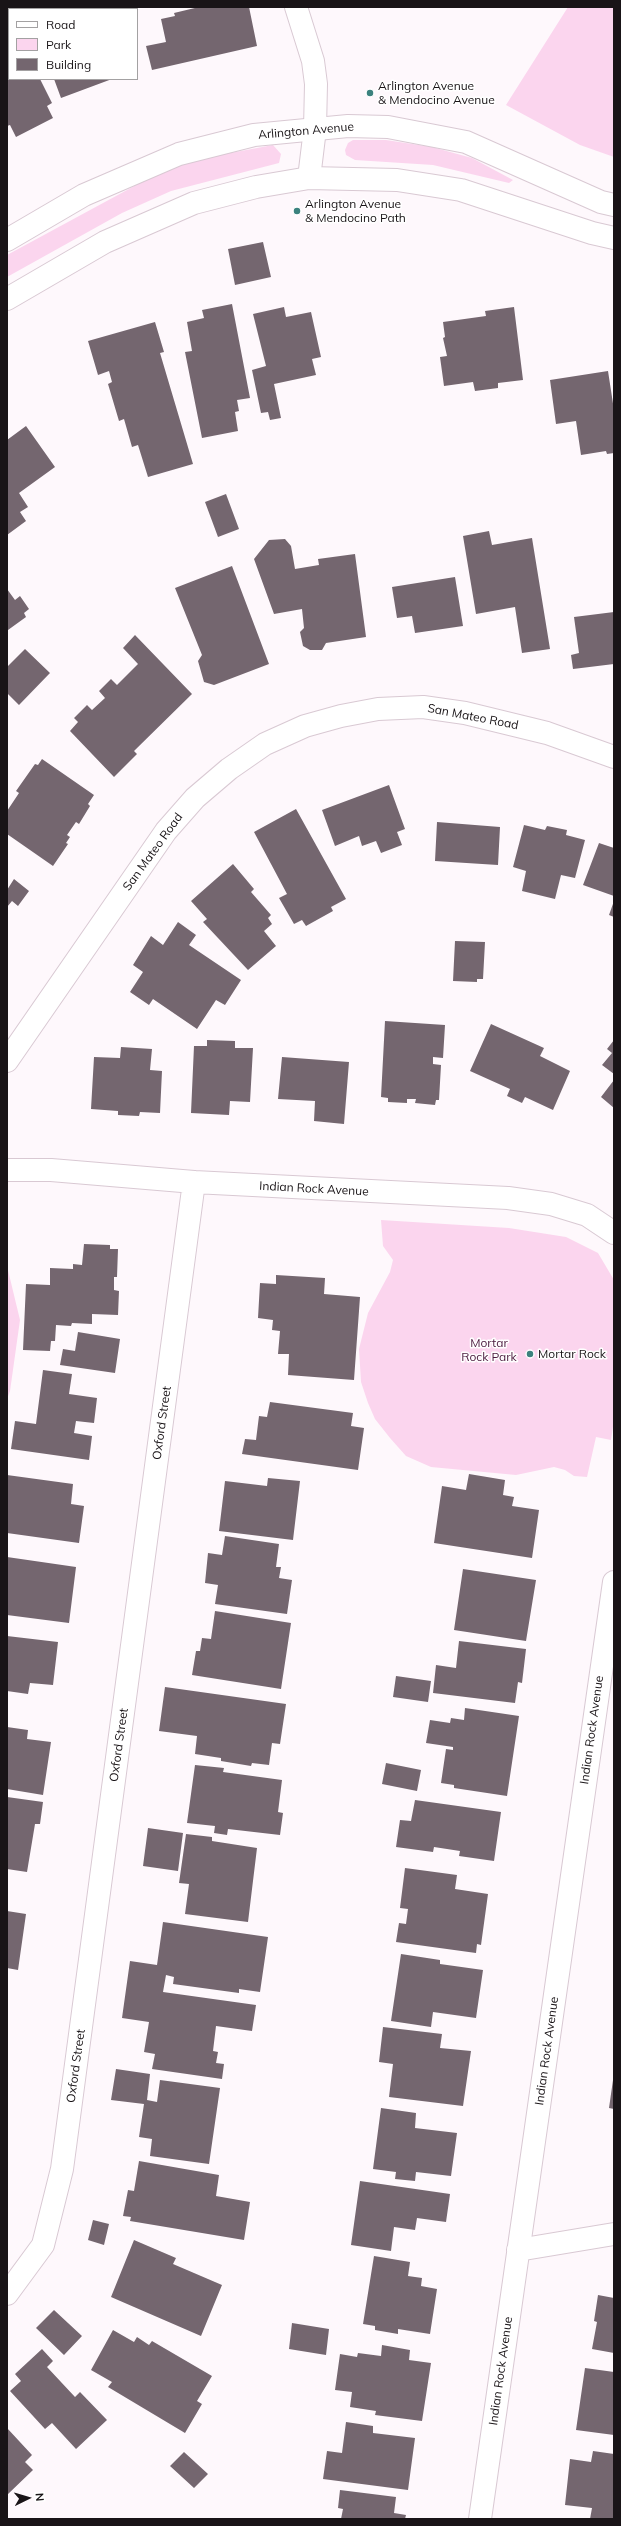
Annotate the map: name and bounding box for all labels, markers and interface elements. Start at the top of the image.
legend [8,8,138,80]
text: Road [46,17,75,32]
text: Park [46,37,71,52]
text: Building [46,57,91,72]
place label: Arlington Avenue & Mendocino Avenue [378,79,495,107]
marker: Arlington Avenue & Mendocino Avenue [365,88,375,98]
street label: Arlington Avenue [257,120,355,142]
place label: Arlington Avenue & Mendocino Path [305,197,406,225]
marker: Arlington Avenue & Mendocino Path [292,206,302,216]
street label: San Mateo Road [426,701,520,733]
street label: San Mateo Road [120,810,186,894]
street label: Indian Rock Avenue [259,1179,369,1199]
park label: Mortar Rock Park [461,1336,517,1364]
place label: Mortar Rock [538,1347,606,1361]
marker: Mortar Rock [525,1349,535,1359]
street label: Oxford Street [150,1385,174,1461]
street label: Indian Rock Avenue [577,1675,607,1785]
street label: Oxford Street [107,1707,131,1783]
street label: Indian Rock Avenue [532,1996,562,2106]
street label: Oxford Street [64,2028,88,2104]
street label: Indian Rock Avenue [486,2316,516,2426]
north arrow [8,2478,48,2518]
text: N [33,2492,47,2502]

